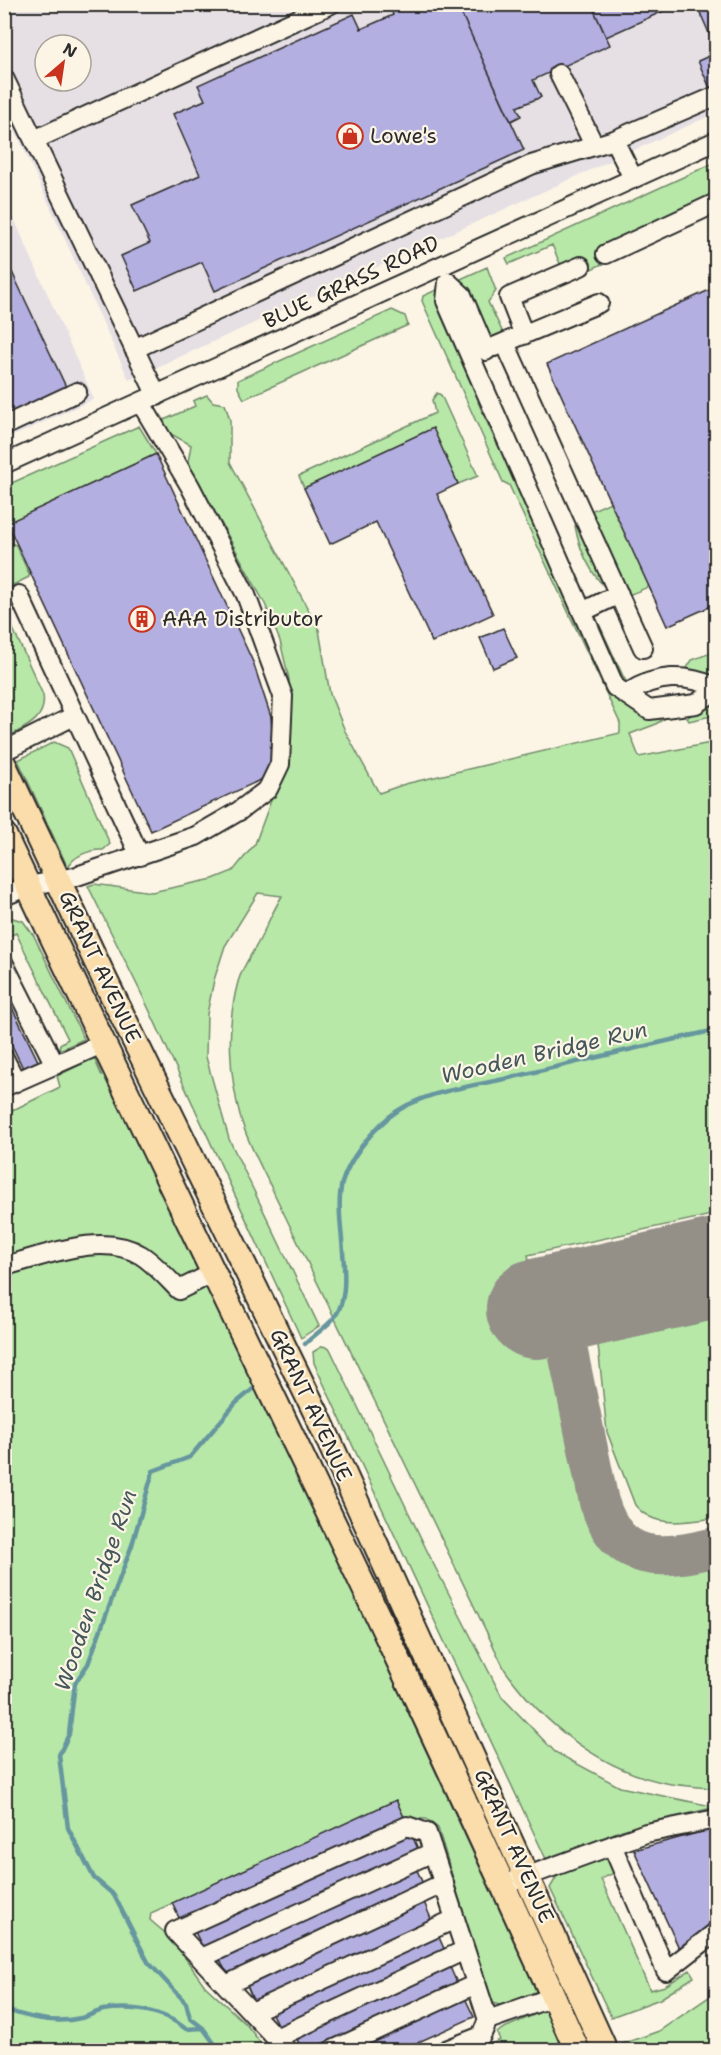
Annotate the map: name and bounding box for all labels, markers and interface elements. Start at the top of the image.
north arrow [33,33,93,93]
text: N [59,38,81,63]
shop icon: Lowe's [335,121,365,151]
place label: Lowe's [370,122,437,150]
street label: BLUE GRASS ROAD [259,229,443,335]
building icon: AAA Distributor [127,604,157,634]
place label: AAA Distributor [162,605,323,633]
street label: GRANT AVENUE [52,886,148,1048]
water label: Wooden Bridge Run [438,1015,650,1090]
street label: GRANT AVENUE [263,1324,359,1486]
water label: Wooden Bridge Run [47,1486,144,1695]
street label: GRANT AVENUE [468,1765,560,1927]

